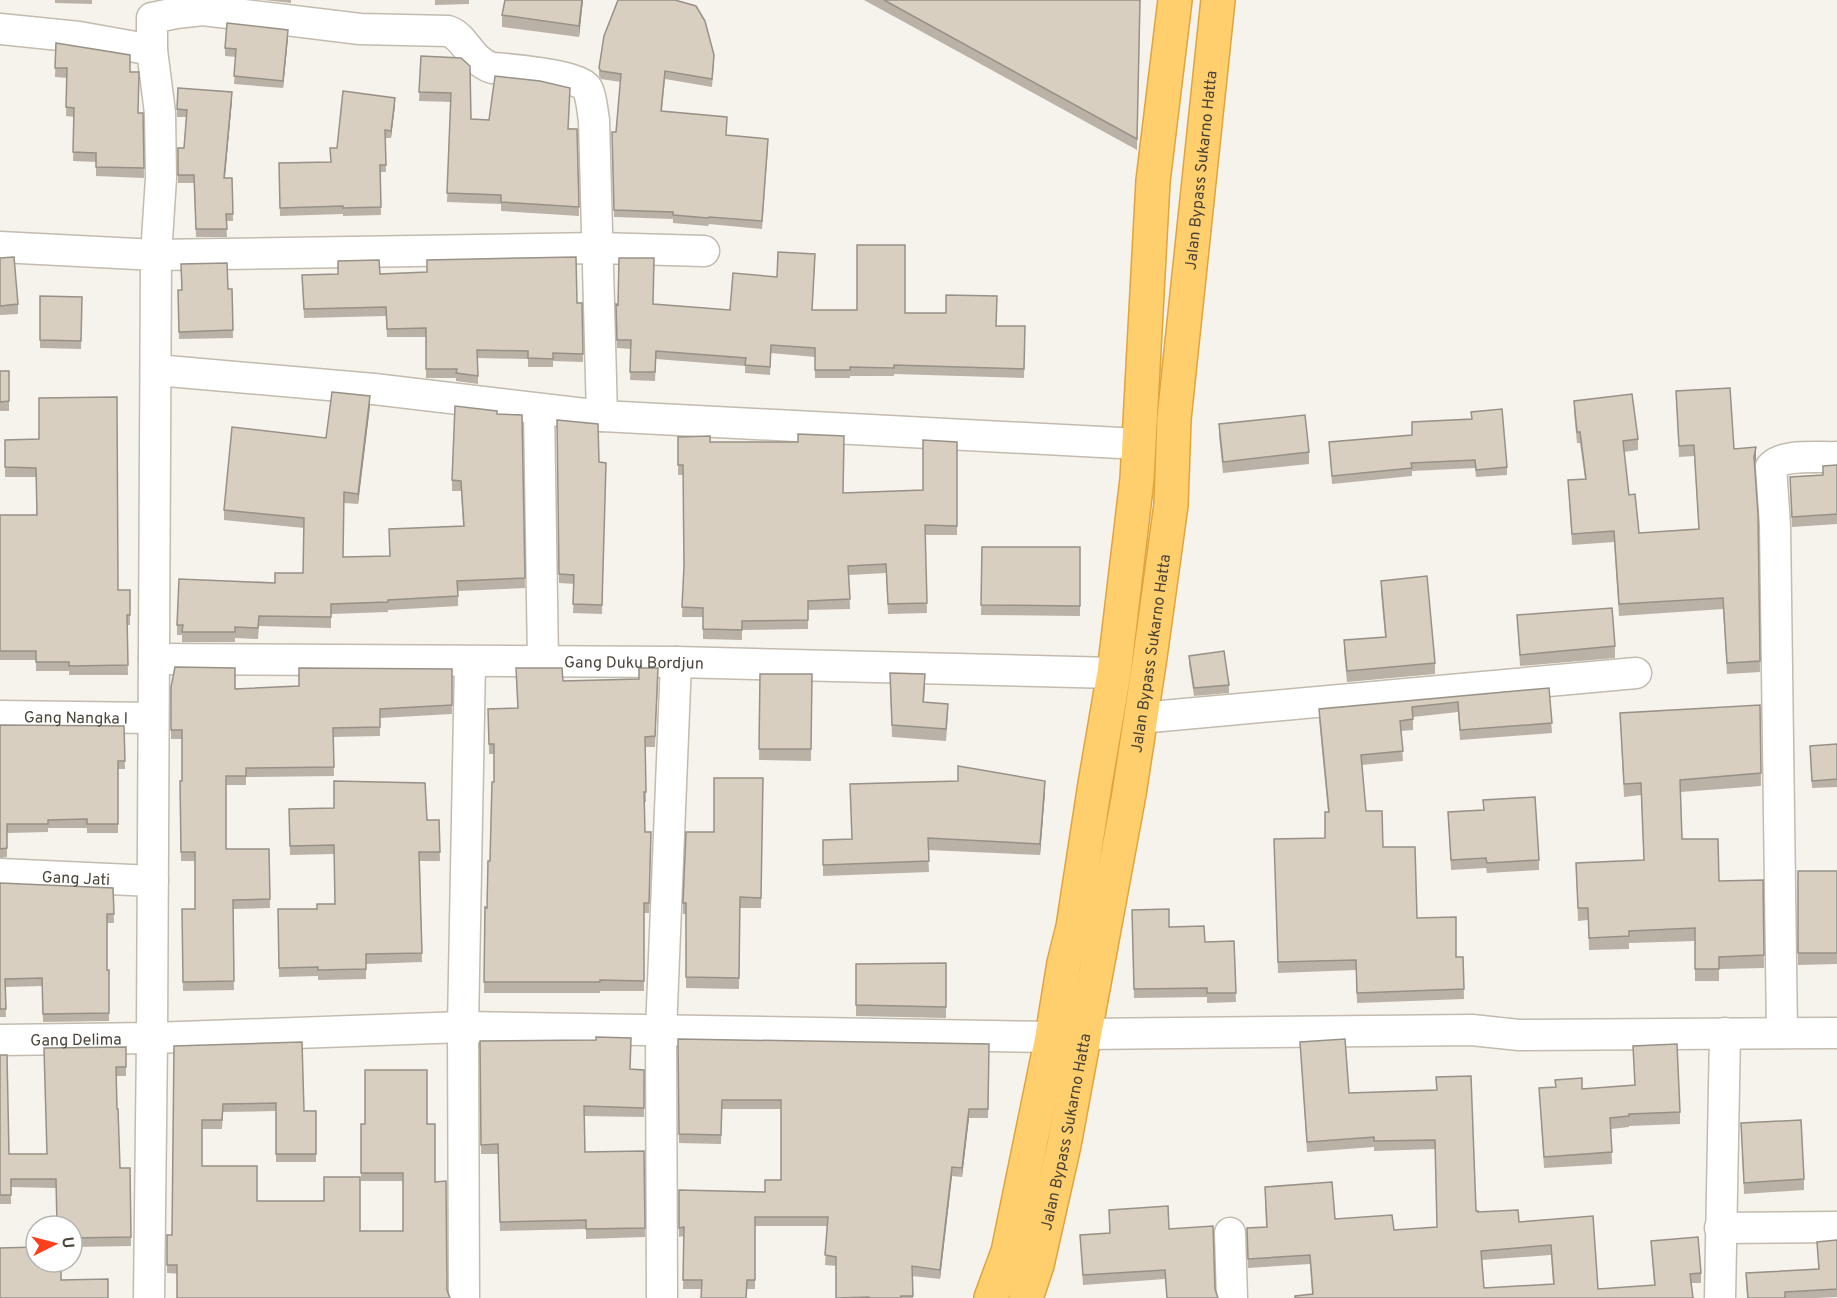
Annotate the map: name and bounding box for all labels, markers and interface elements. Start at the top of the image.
street label: Jalan Bypass Sukarno Hatta [1182,70,1223,271]
street label: Jalan Bypass Sukarno Hatta [1127,553,1176,754]
street label: Gang Duku Bordjun [564,653,704,675]
street label: Gang Nangka I [24,708,128,730]
street label: Gang Jati [41,868,110,891]
street label: Gang Delima [30,1030,122,1052]
street label: Jalan Bypass Sukarno Hatta [1037,1032,1096,1233]
north arrow [24,1214,84,1274]
text: U [56,1236,77,1249]

